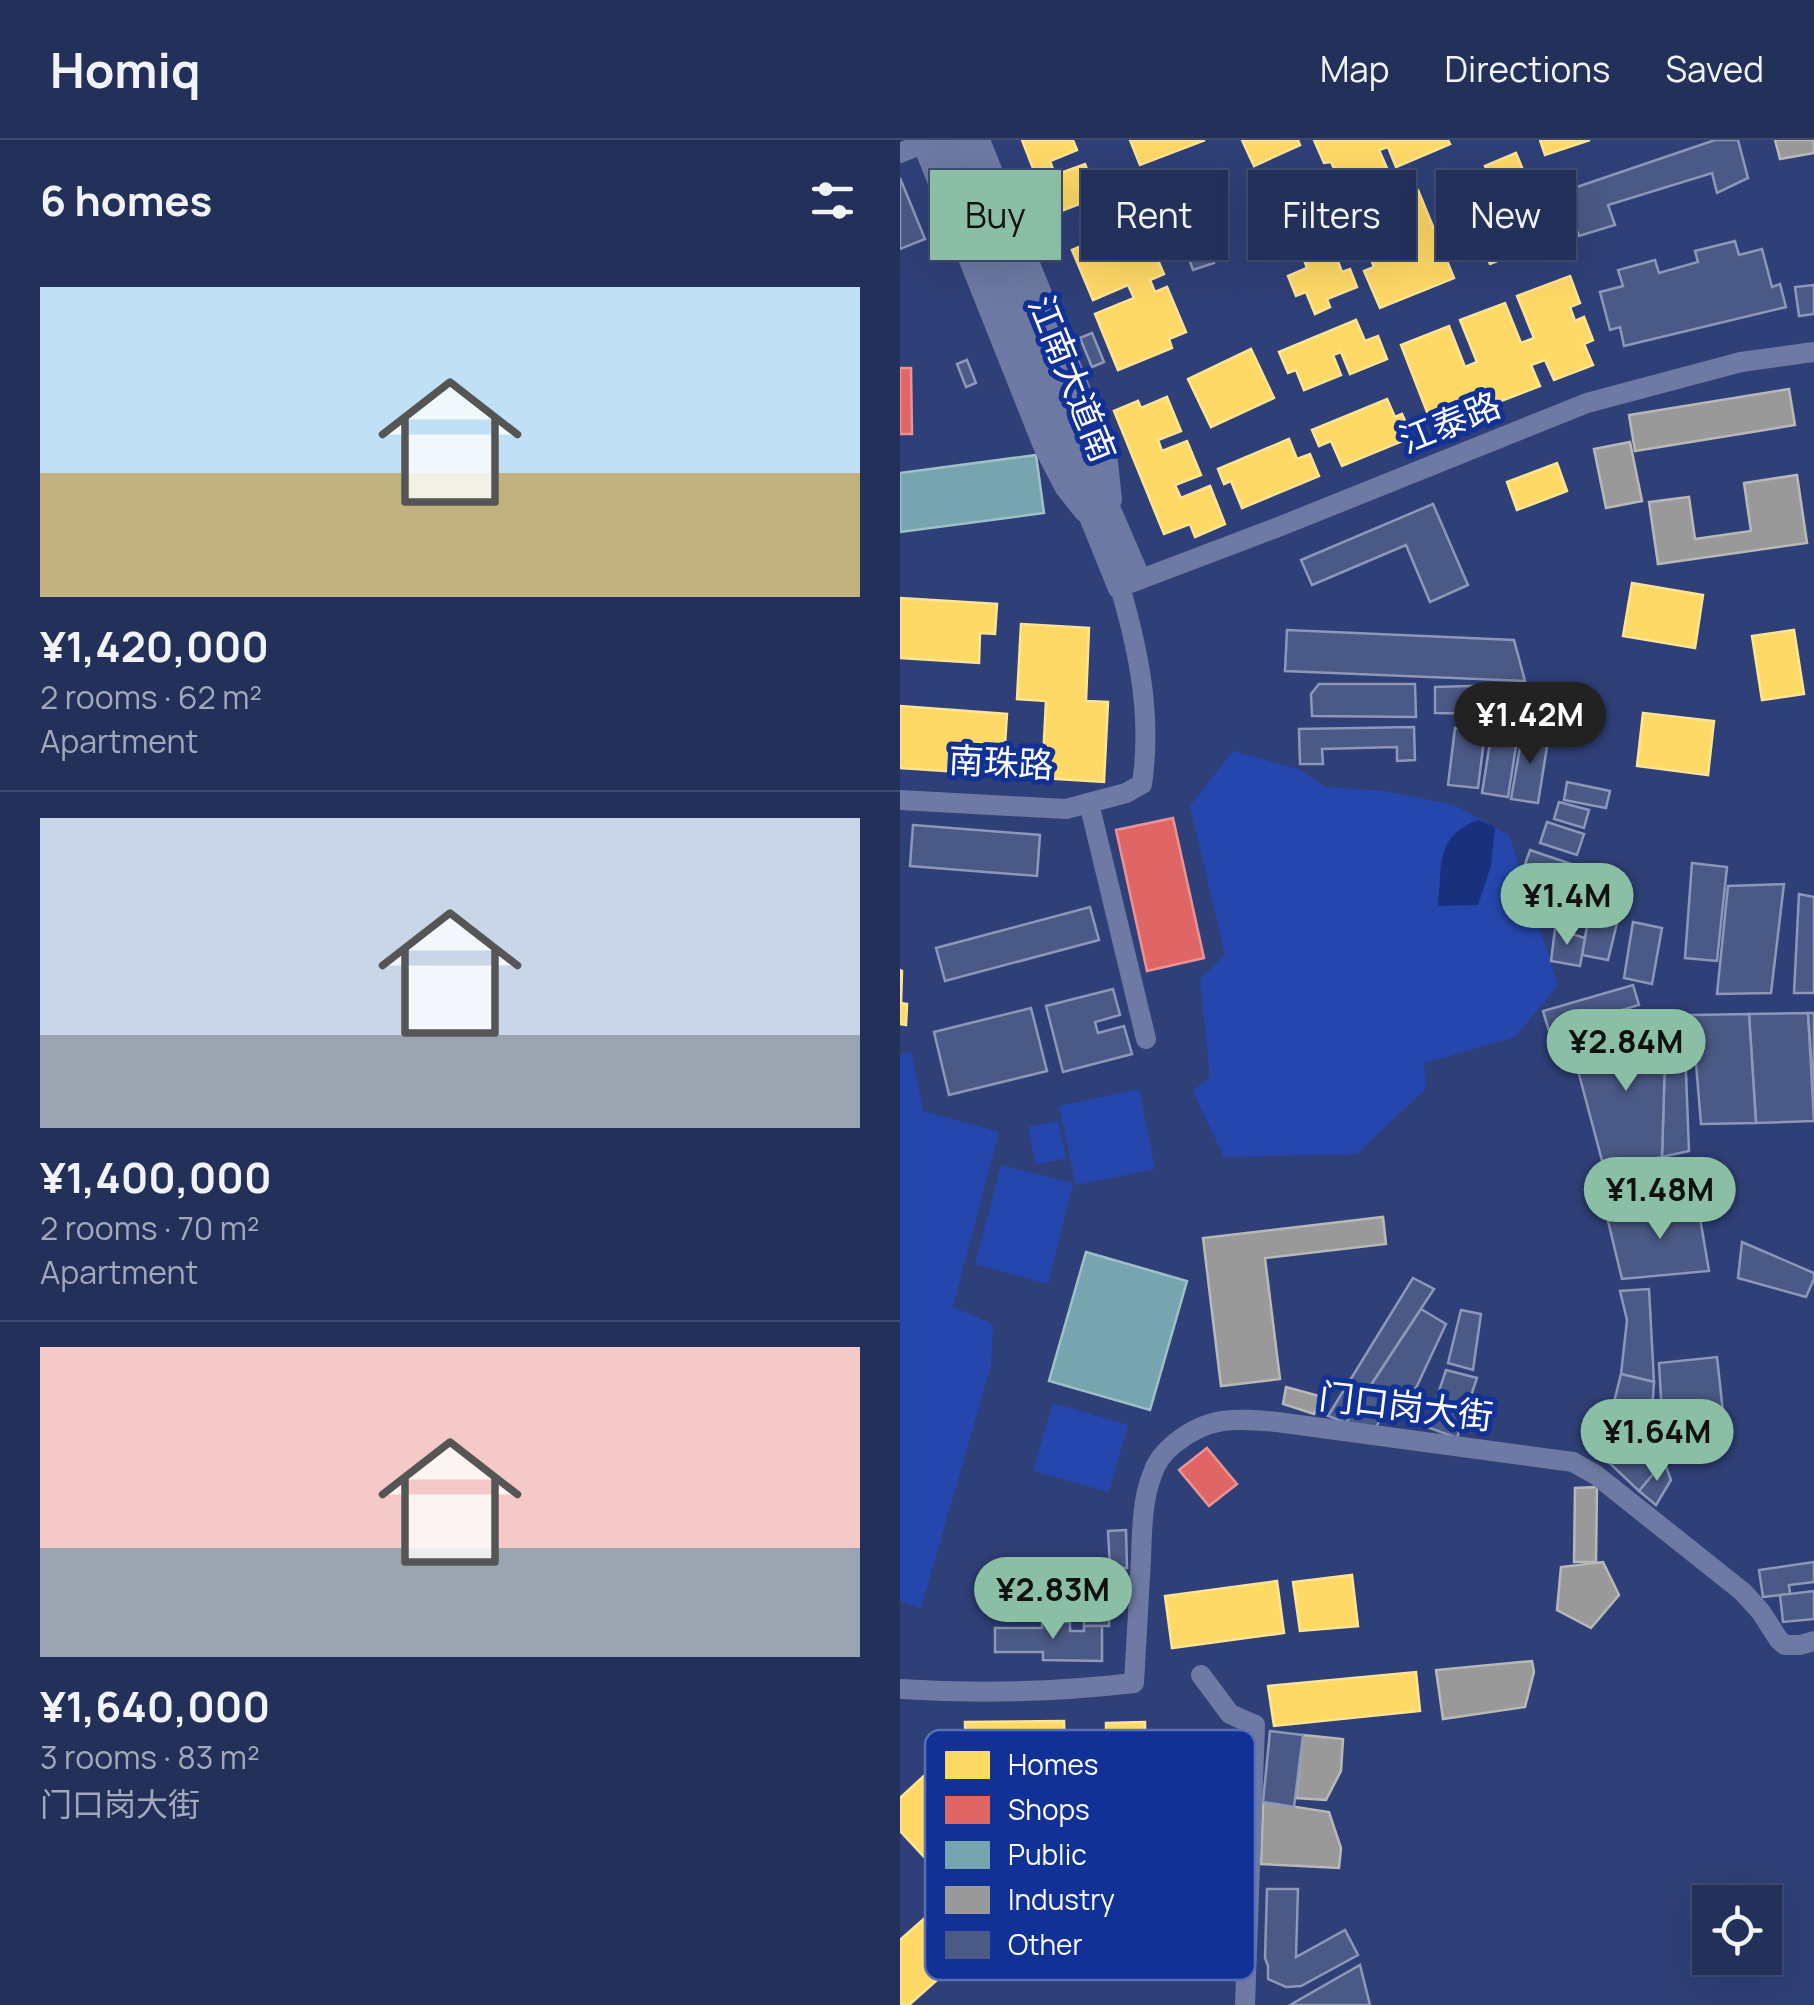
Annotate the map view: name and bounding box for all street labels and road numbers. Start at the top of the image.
street label: 江南大道南 [1018,288,1128,469]
street label: 江泰路 [1392,380,1507,464]
street label: 南珠路 [947,735,1055,789]
street label: 门口岗大街 [1316,1372,1496,1440]

